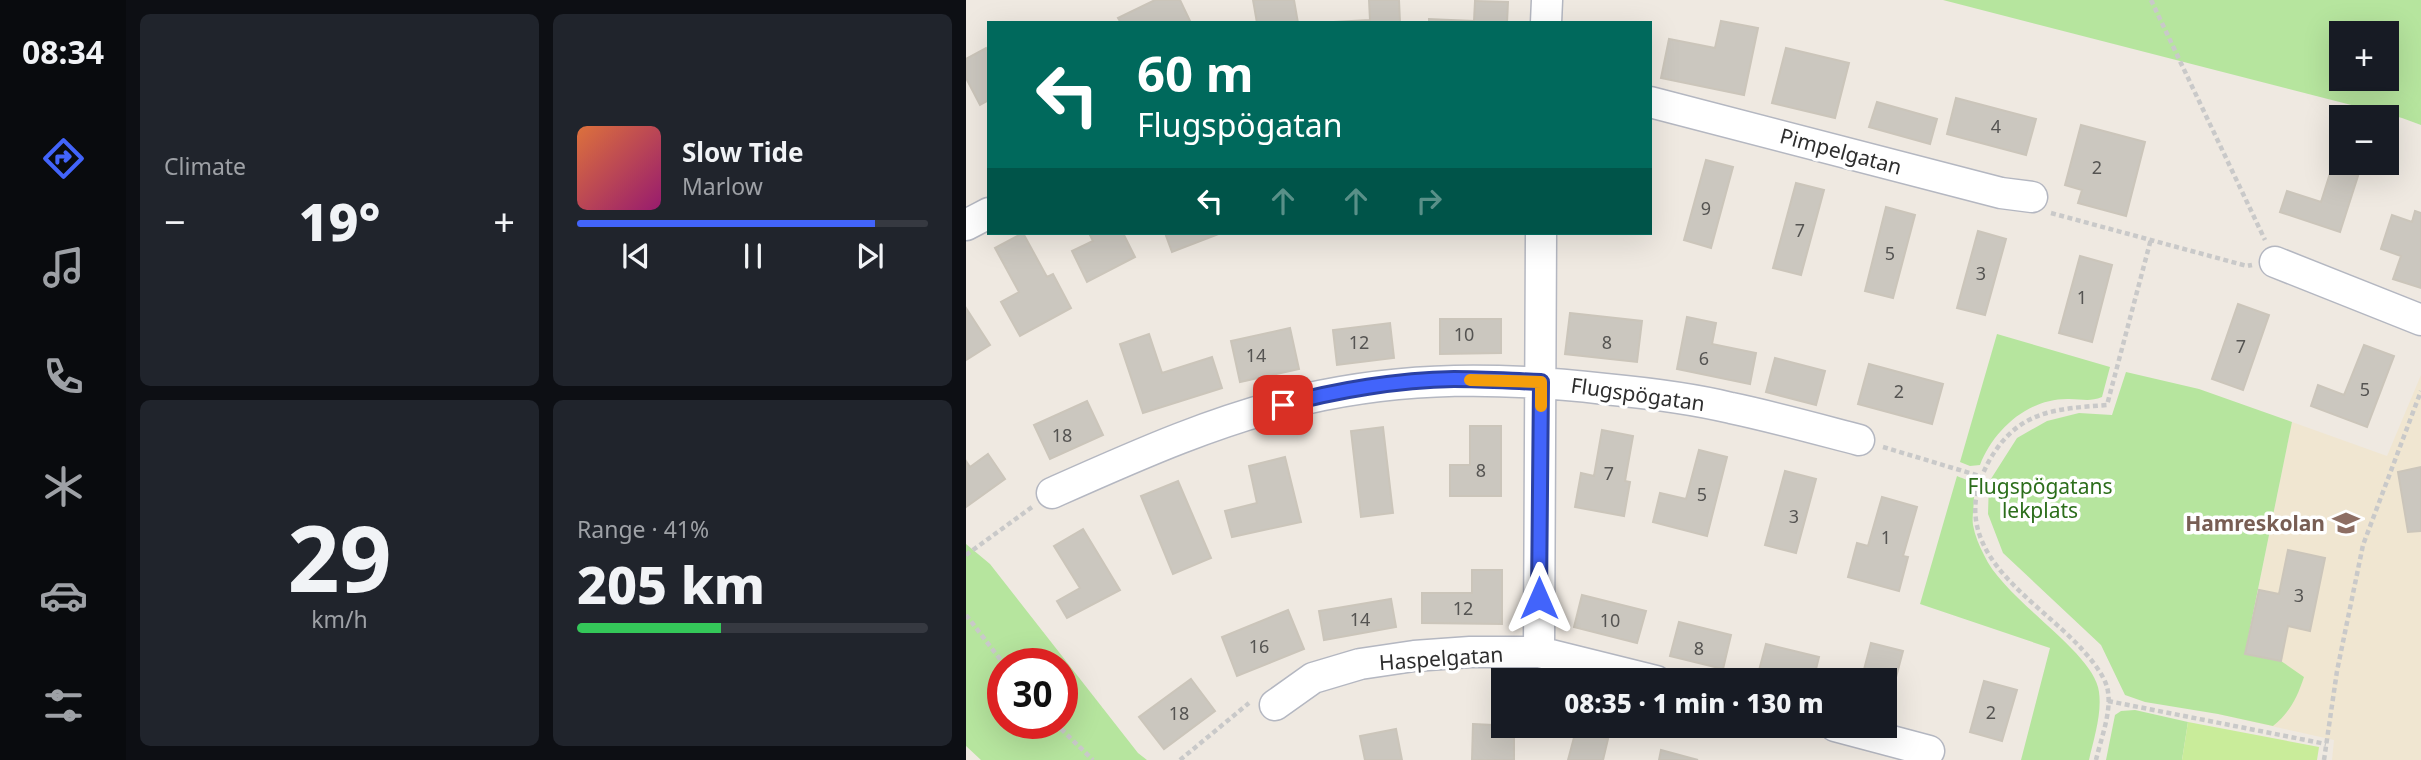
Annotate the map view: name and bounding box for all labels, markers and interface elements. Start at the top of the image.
map controls [2329,21,2399,175]
button: + [2329,21,2399,91]
text: 08:34 [22,30,104,73]
text: 60 m [1137,40,1254,106]
icon: left [1022,49,1113,140]
text: Flugspögatan [1137,103,1343,146]
button: − [2329,105,2399,175]
house number: 4 [1991,114,2001,138]
street label: Pimpelgatan [1777,121,1905,181]
icon: directions [39,134,88,183]
text: Slow Tide [682,134,804,170]
text: Climate [164,150,246,182]
house number: 2 [2092,155,2102,179]
text: Marlow [682,170,763,202]
icon: left [1191,182,1229,220]
icon: ahead [1264,182,1302,220]
icon: ahead [1337,182,1375,220]
icon: right [1410,182,1448,220]
text: 19° [298,185,381,256]
text: − [164,195,186,247]
text: + [493,195,515,247]
house number: 9 [1701,196,1711,220]
house number: 7 [1795,218,1805,242]
icon: previous [617,237,655,275]
icon: pause [734,237,772,275]
icon: next [851,237,889,275]
house number: 5 [1885,241,1895,265]
icon: music [39,243,88,292]
house number: 3 [1976,261,1986,285]
house number: 1 [2077,285,2087,309]
house number: 10 [1454,322,1474,346]
house number: 12 [1349,330,1369,354]
house number: 8 [1602,330,1612,354]
house number: 7 [2236,334,2246,358]
house number: 14 [1246,343,1266,367]
house number: 6 [1699,346,1709,370]
icon: phone [39,352,88,401]
street label: Flugspögatan [1569,371,1707,417]
pin [1253,375,1313,435]
house number: 5 [2360,377,2370,401]
house number: 2 [1894,379,1904,403]
icon: arrive [1264,386,1302,424]
house number: 18 [1052,423,1072,447]
house number: 8 [1476,458,1486,482]
house number: 7 [1604,461,1614,485]
icon: climate [39,462,88,511]
park label: Flugspögatans lekplats [1968,472,2112,524]
house number: 5 [1697,482,1707,506]
text: 29 [287,495,392,619]
house number: 3 [1789,504,1799,528]
school or university icon: Hamreskolan [2331,508,2361,538]
place label: Hamreskolan [2185,509,2325,537]
text: Range · 41% [577,513,709,545]
house number: 1 [1881,525,1891,549]
text: 205 km [577,548,765,619]
position arrow [1502,561,1576,635]
icon: car [39,571,88,620]
house number: 3 [2294,583,2304,607]
house number: 12 [1453,596,1473,620]
text: km/h [311,603,368,635]
house number: 14 [1350,607,1370,631]
house number: 10 [1600,608,1620,632]
house number: 16 [1249,634,1269,658]
house number: 8 [1694,636,1704,660]
street label: Haspelgatan [1378,640,1504,676]
speed limit sign: 30 [987,648,1078,739]
icon: filters [39,681,88,730]
text: 08:35 · 1 min · 130 m [1564,685,1824,721]
house number: 2 [1986,700,1996,724]
house number: 18 [1169,701,1189,725]

